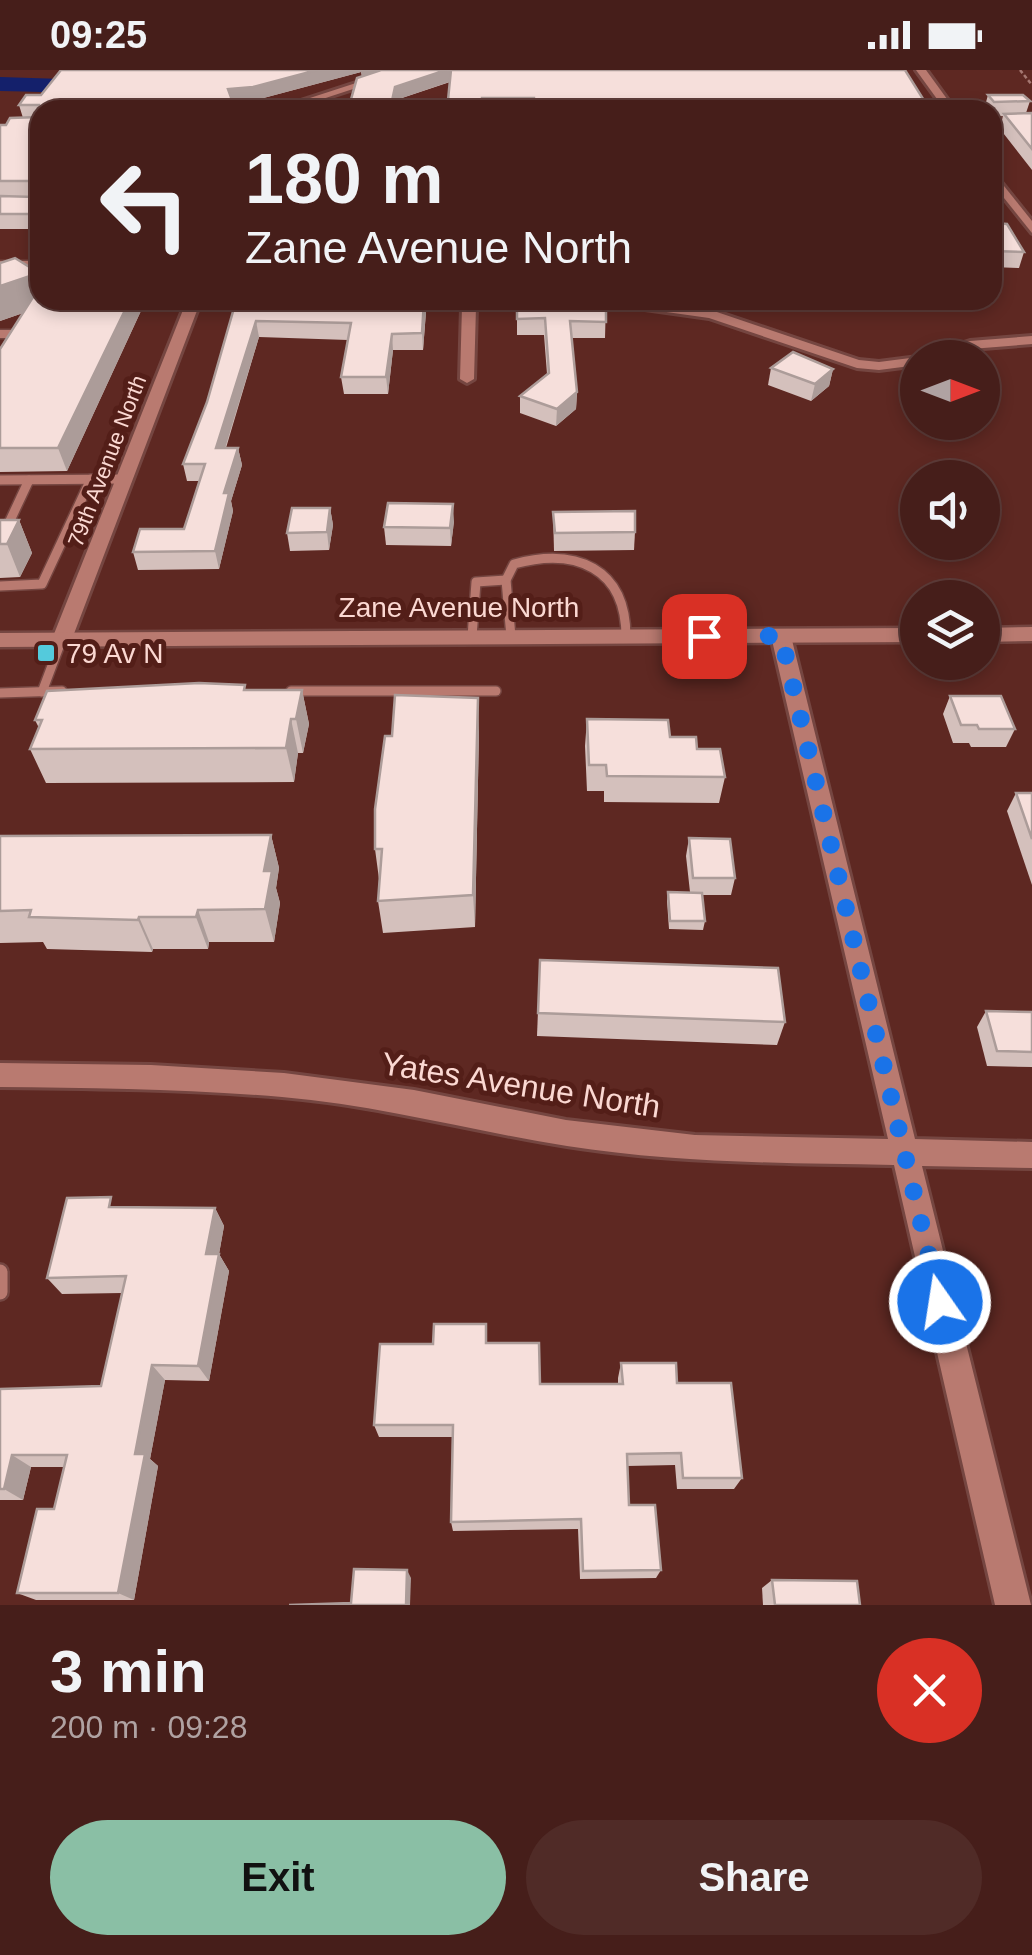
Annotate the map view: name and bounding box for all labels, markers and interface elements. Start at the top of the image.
text: 09:25 [50,14,147,56]
icon: left [80,140,210,270]
text: 180 m [245,140,443,218]
text: Zane Avenue North [245,222,632,273]
north arrow [900,340,1000,440]
map controls [900,340,1000,680]
street label: 79th Avenue North [63,372,151,550]
button: sound [900,460,1000,560]
button: layers [900,580,1000,680]
street label: Zane Avenue North [339,592,579,623]
pin [662,594,747,679]
icon: arrive [677,609,732,664]
place label: 79 Av N [66,638,164,669]
marker: 79 Av N [35,642,57,664]
street label: Yates Avenue North [379,1045,663,1125]
position arrow [888,1250,992,1354]
text: 3 min [50,1638,207,1705]
button: close [877,1638,982,1743]
text: 200 m · 09:28 [50,1709,247,1745]
button: Exit [50,1820,506,1935]
button: Share [526,1820,982,1935]

